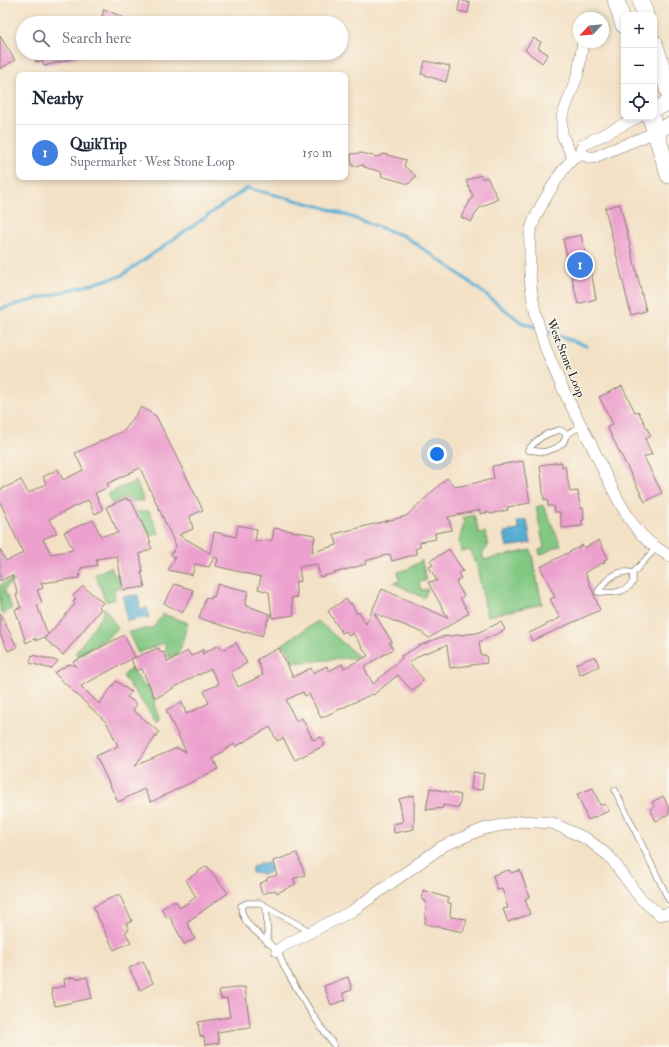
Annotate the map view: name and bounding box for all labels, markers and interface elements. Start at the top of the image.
north arrow [573,12,609,48]
map controls [621,12,657,120]
button: + [621,12,657,48]
search box [16,16,348,60]
icon: search [30,27,52,49]
text: Search here [62,29,131,48]
button: − [621,48,657,84]
button: locate [621,84,657,120]
text: Nearby [32,88,83,109]
text: QuikTrip [70,135,127,154]
text: 1 [43,145,47,161]
text: 150 m [302,145,332,161]
text: Supermarket · West Stone Loop [70,154,235,170]
pin: 1 [567,250,593,280]
street label: West Stone Loop [543,316,588,400]
your location [427,444,447,464]

